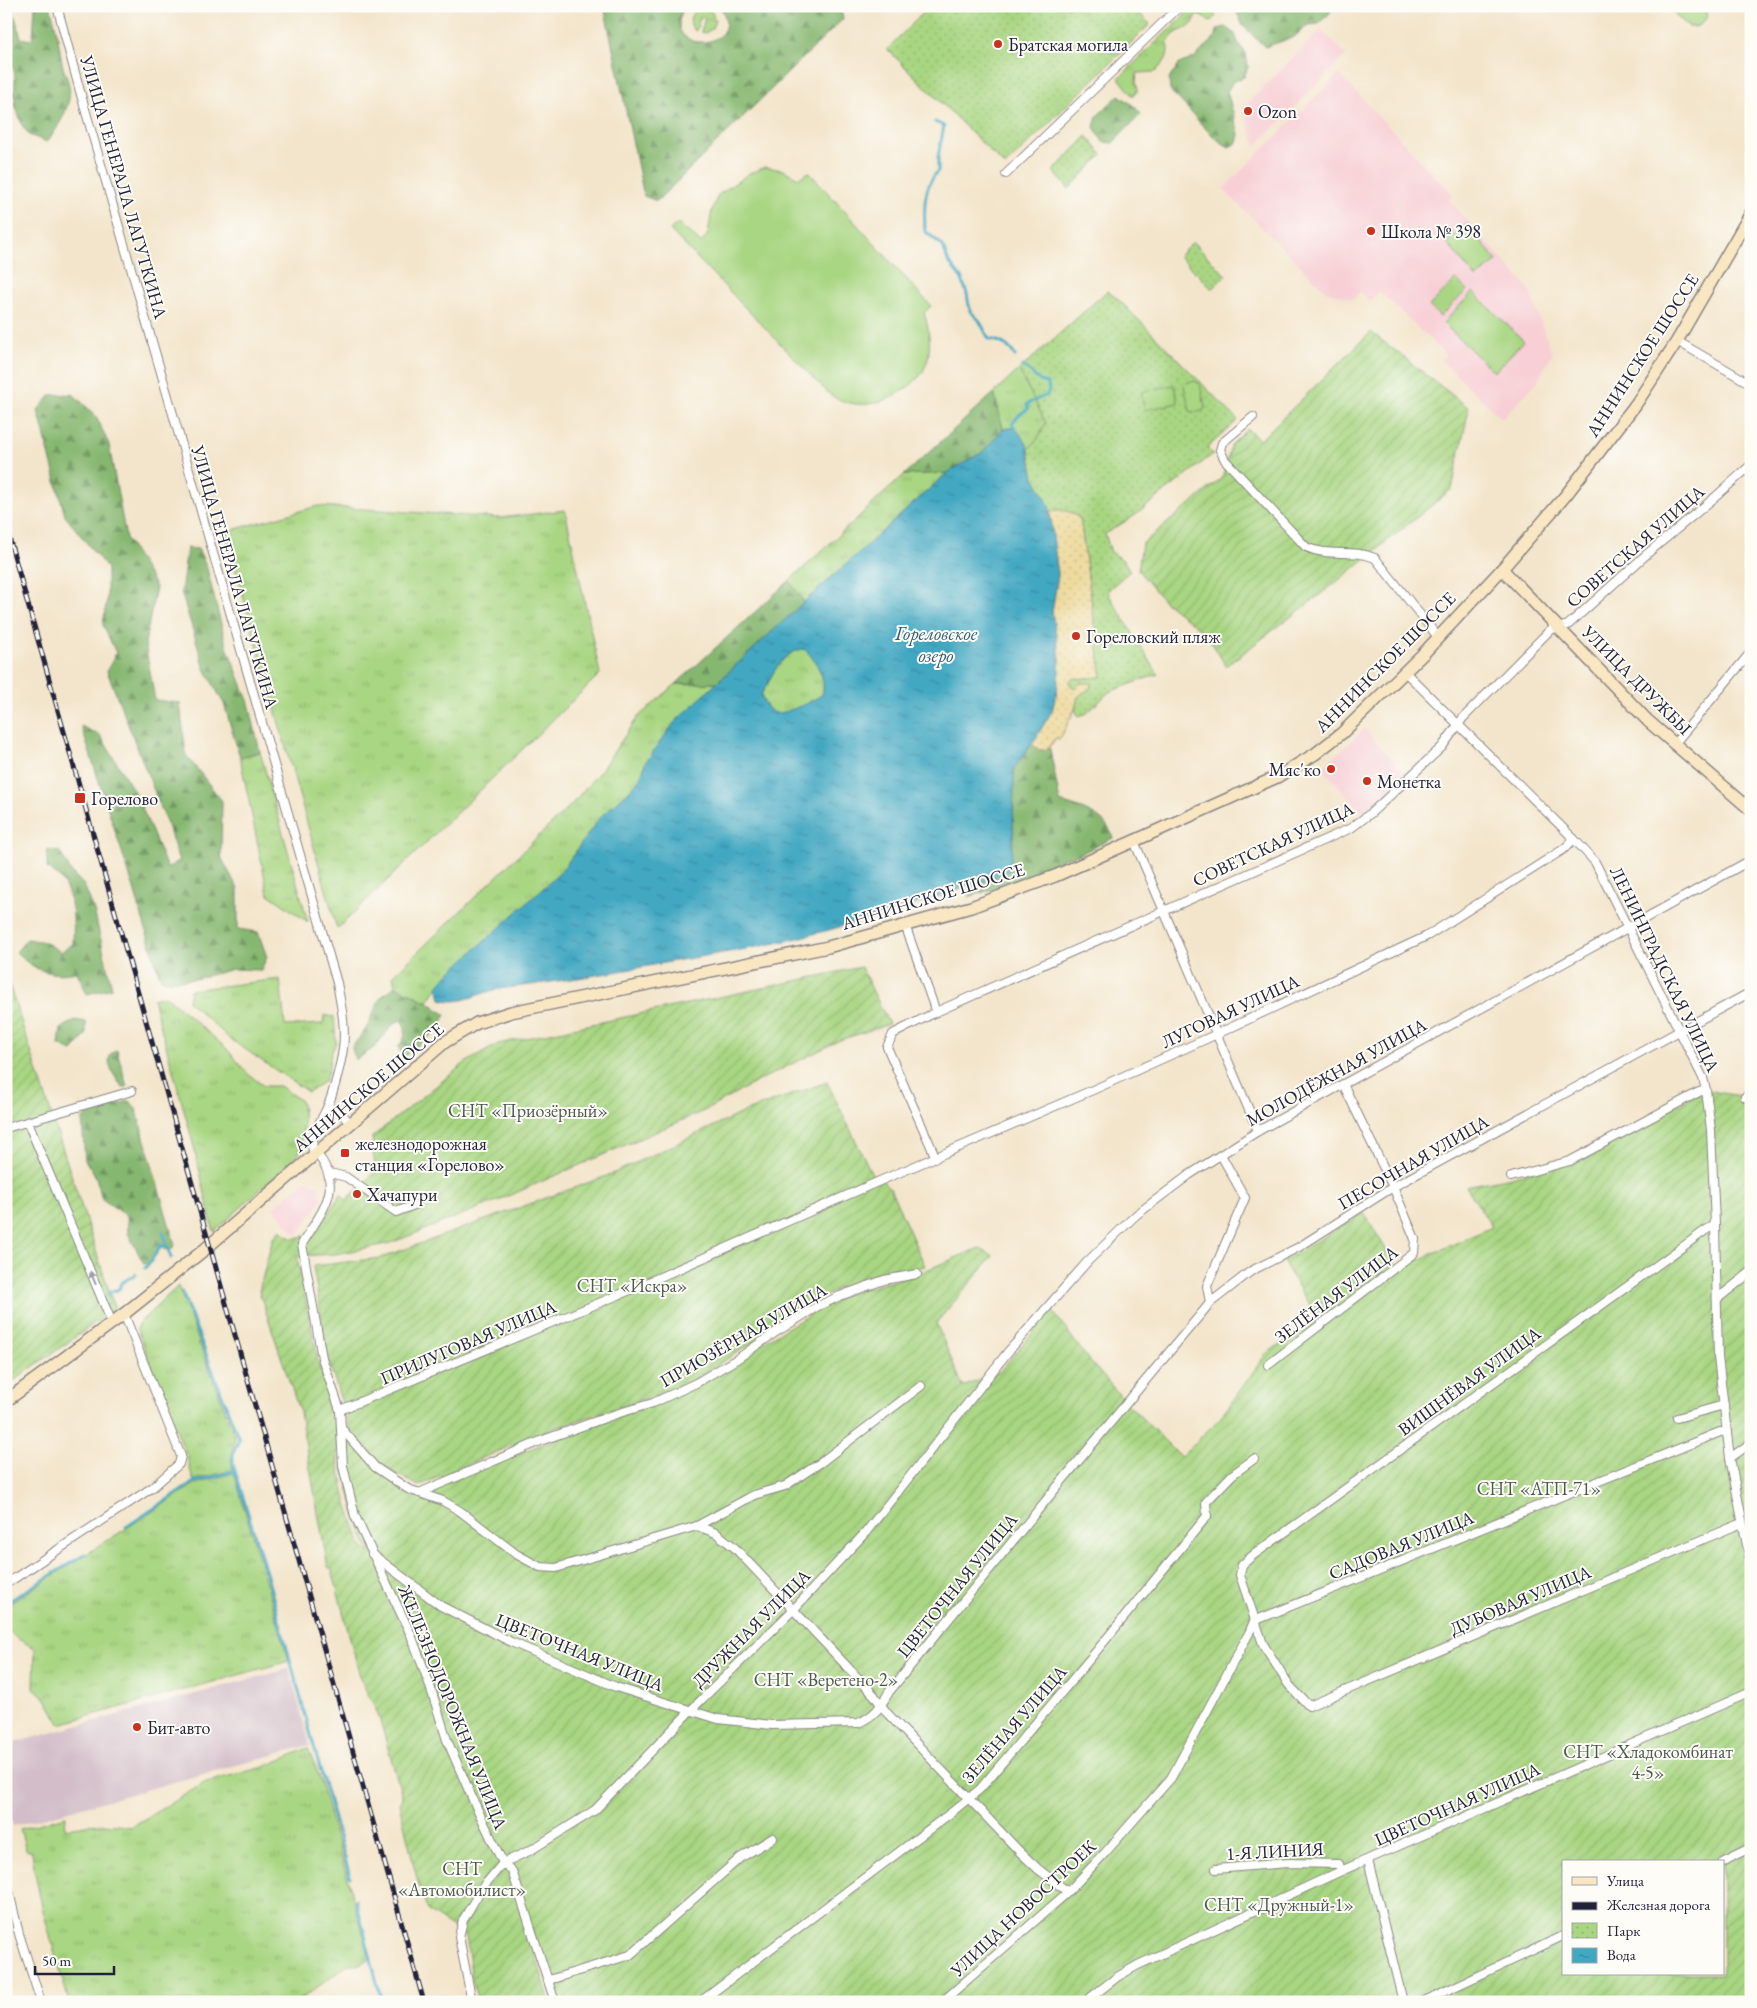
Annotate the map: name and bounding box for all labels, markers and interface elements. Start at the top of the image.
place label: Братская могила [1008,33,1129,56]
marker: Братская могила [992,38,1004,50]
street label: УЛИЦА ГЕНЕРАЛА ЛАГУТКИНА [75,52,173,322]
place label: Ozon [1258,100,1297,123]
marker: Ozon [1242,105,1254,117]
place label: Школа № 398 [1381,220,1481,243]
marker: Школа № 398 [1365,225,1377,237]
street label: АННИНСКОЕ ШОССЕ [1580,269,1703,442]
street label: УЛИЦА ГЕНЕРАЛА ЛАГУТКИНА [186,442,284,712]
street label: СОВЕТСКАЯ УЛИЦА [1561,479,1709,612]
street label: АННИНСКОЕ ШОССЕ [1309,587,1460,738]
street label: УЛИЦА ДРУЖБЫ [1577,620,1697,740]
water label: Гореловское озеро [894,621,978,668]
place label: Гореловский пляж [1086,625,1221,648]
marker: Гореловский пляж [1070,630,1082,642]
place label: Мяс'ко [1269,758,1321,781]
marker: Мяс'ко [1325,763,1337,775]
place label: Монетка [1377,770,1442,793]
marker: Монетка [1361,775,1373,787]
place label: Горелово [91,787,158,810]
marker: Горелово [73,791,87,805]
street label: СОВЕТСКАЯ УЛИЦА [1189,796,1358,892]
street label: АННИНСКОЕ ШОССЕ [838,857,1027,935]
street label: ЛЕНИНГРАДСКАЯ УЛИЦА [1605,862,1725,1076]
street label: ЛУГОВАЯ УЛИЦА [1157,969,1303,1053]
street label: МОЛОДЁЖНАЯ УЛИЦА [1242,1013,1431,1131]
street label: АННИНСКОЕ ШОССЕ [287,1017,448,1158]
park label: СНТ «Приозёрный» [448,1099,608,1122]
street label: ПЕСОЧНАЯ УЛИЦА [1333,1109,1493,1215]
place label: железнодорожная станция «Горелово» [355,1132,505,1176]
marker: железнодорожная станция «Горелово» [339,1147,351,1159]
place label: Хачапури [366,1183,438,1206]
marker: Хачапури [351,1188,363,1200]
street label: ЗЕЛЁНАЯ УЛИЦА [1270,1240,1403,1348]
one-way arrow [89,1271,97,1285]
park label: СНТ «Искра» [577,1274,687,1297]
street label: ПРИОЗЁРНАЯ УЛИЦА [655,1278,831,1392]
street label: ПРИЛУГОВАЯ УЛИЦА [377,1294,560,1389]
street label: ВИШНЁВАЯ УЛИЦА [1393,1321,1545,1441]
park label: СНТ «АТП-71» [1477,1477,1601,1500]
street label: САДОВАЯ УЛИЦА [1325,1505,1477,1585]
street label: ЦВЕТОЧНАЯ УЛИЦА [892,1508,1023,1662]
street label: ДУБОВАЯ УЛИЦА [1446,1560,1595,1640]
street label: ДРУЖНАЯ УЛИЦА [687,1563,816,1692]
street label: ЖЕЛЕЗНОДОРОЖНАЯ УЛИЦА [393,1580,513,1833]
street label: ЦВЕТОЧНАЯ УЛИЦА [493,1608,668,1696]
street label: ЗЕЛЁНАЯ УЛИЦА [956,1660,1072,1788]
park label: СНТ «Веретено-2» [754,1668,898,1691]
place label: Бит-авто [147,1716,211,1739]
marker: Бит-авто [131,1721,143,1733]
park label: СНТ «Хладокомбинат 4-5» [1563,1740,1733,1784]
street label: ЦВЕТОЧНАЯ УЛИЦА [1371,1757,1544,1851]
street label: УЛИЦА НОВОСТРОЕК [945,1835,1101,1982]
street label: 1-Я ЛИНИЯ [1226,1837,1324,1865]
park label: СНТ «Автомобилист» [398,1857,526,1901]
legend [1562,1860,1724,1976]
text: Улица [1606,1871,1644,1890]
park label: СНТ «Дружный-1» [1204,1893,1354,1916]
text: Железная дорога [1606,1895,1710,1914]
text: Парк [1607,1921,1640,1940]
scale bar [35,1943,114,1975]
text: Вода [1607,1945,1636,1964]
text: 50 m [42,1951,71,1970]

